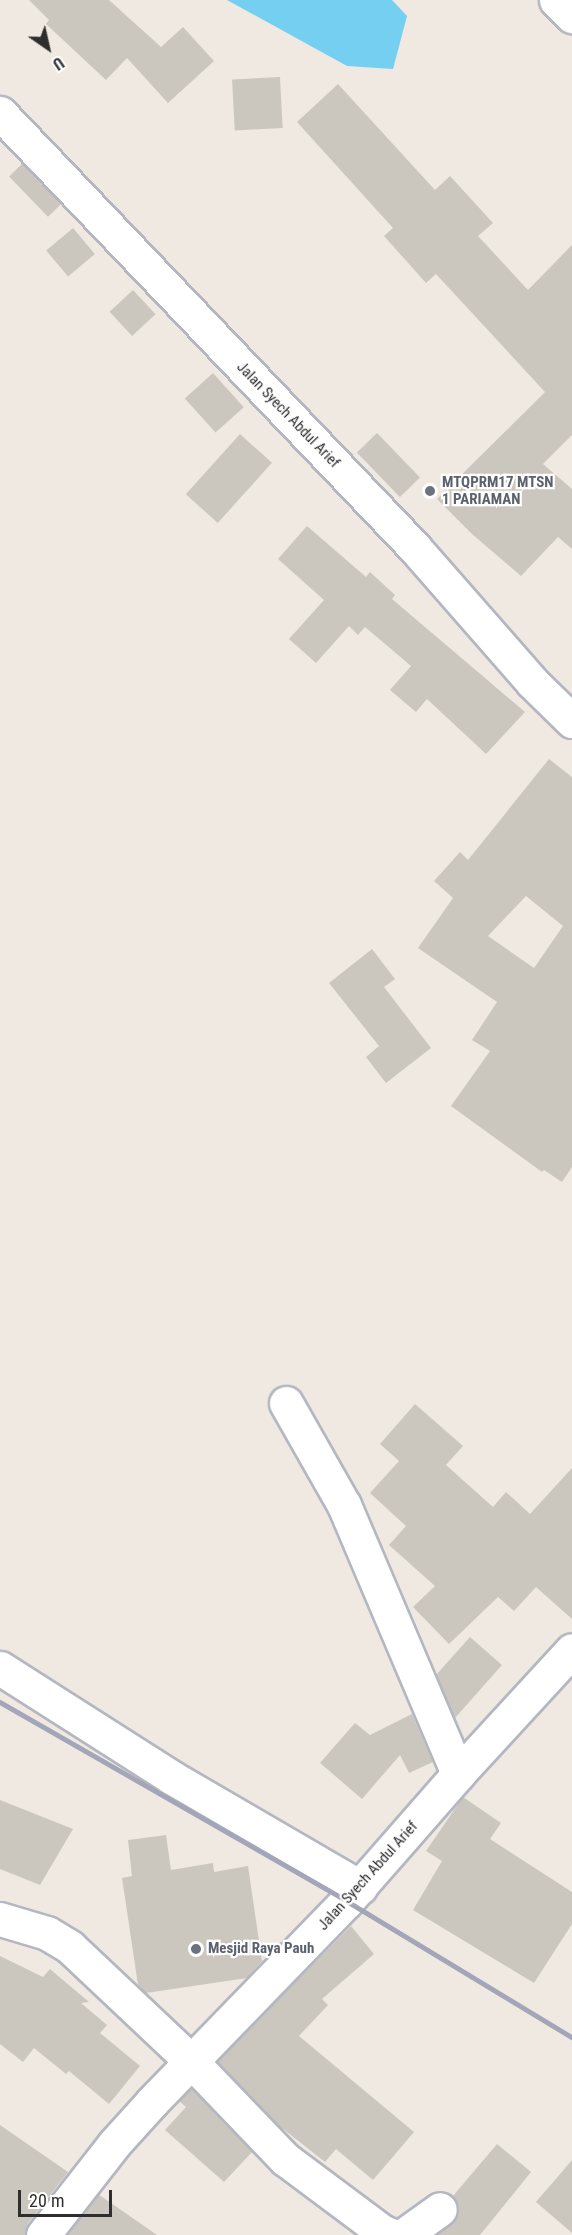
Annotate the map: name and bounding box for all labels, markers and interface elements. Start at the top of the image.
north arrow [18,18,78,78]
text: U [49,53,67,74]
street label: Jalan Syech Abdul Arief [233,358,343,472]
place label: MTQPRM17 MTSN 1 PARIAMAN [442,473,553,508]
marker: MTQPRM17 MTSN 1 PARIAMAN [423,484,437,498]
street label: Jalan Syech Abdul Arief [314,1818,422,1934]
place label: Mesjid Raya Pauh [208,1940,314,1958]
marker: Mesjid Raya Pauh [189,1942,203,1956]
scale bar [21,2178,116,2216]
text: 20 m [29,2190,64,2211]

